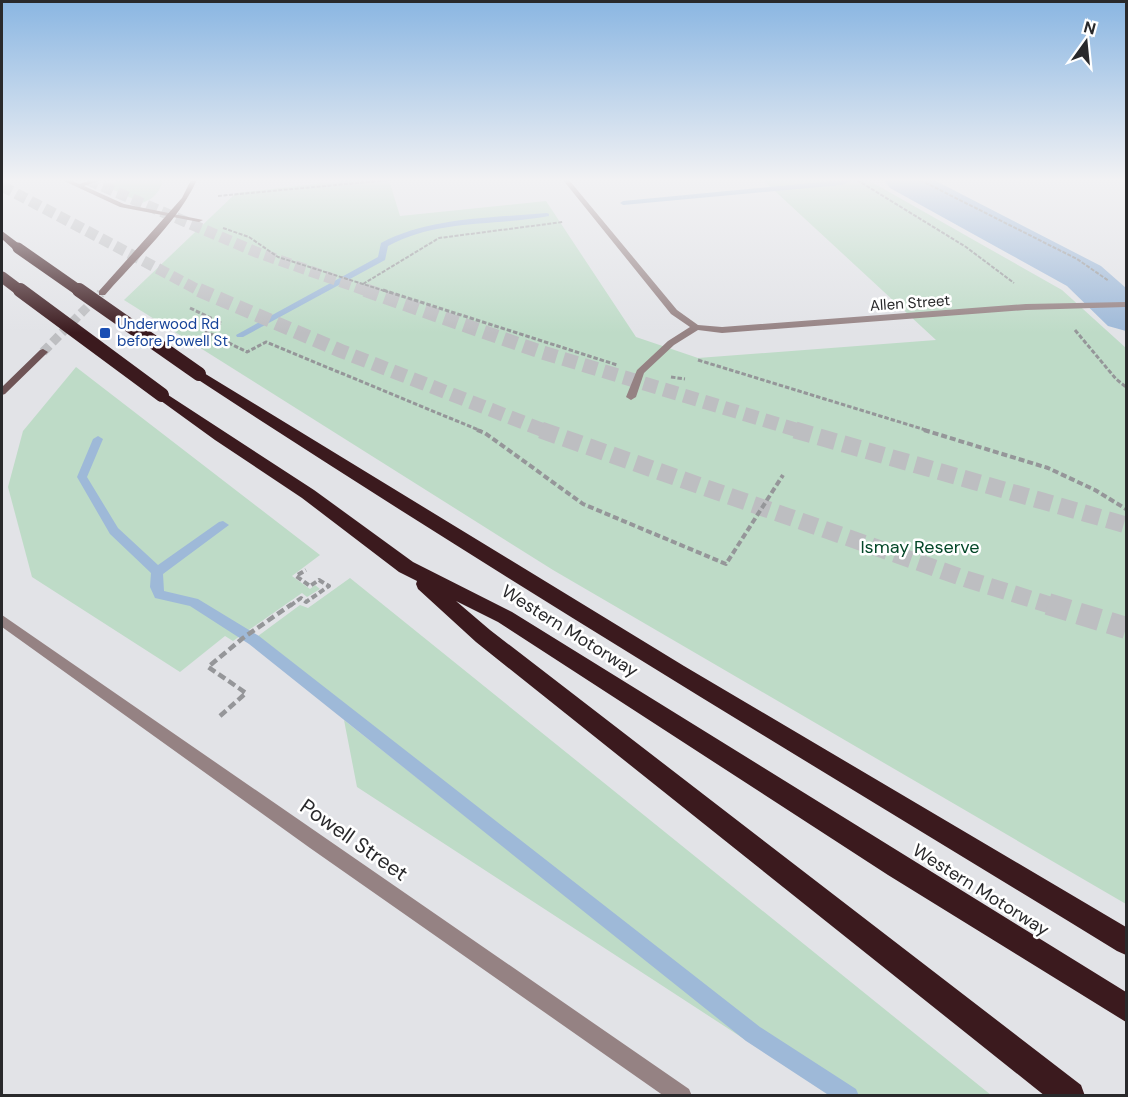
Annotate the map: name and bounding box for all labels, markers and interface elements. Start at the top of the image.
north arrow [1056,12,1116,72]
text: N [1081,16,1098,40]
street label: Allen Street [869,290,951,316]
place label: Underwood Rd before Powell St [117,314,228,351]
marker: Underwood Rd before Powell St [98,326,112,340]
park label: Ismay Reserve [860,535,980,559]
street label: Western Motorway [497,579,643,683]
street label: Powell Street [295,792,413,888]
street label: Western Motorway [908,838,1054,942]

